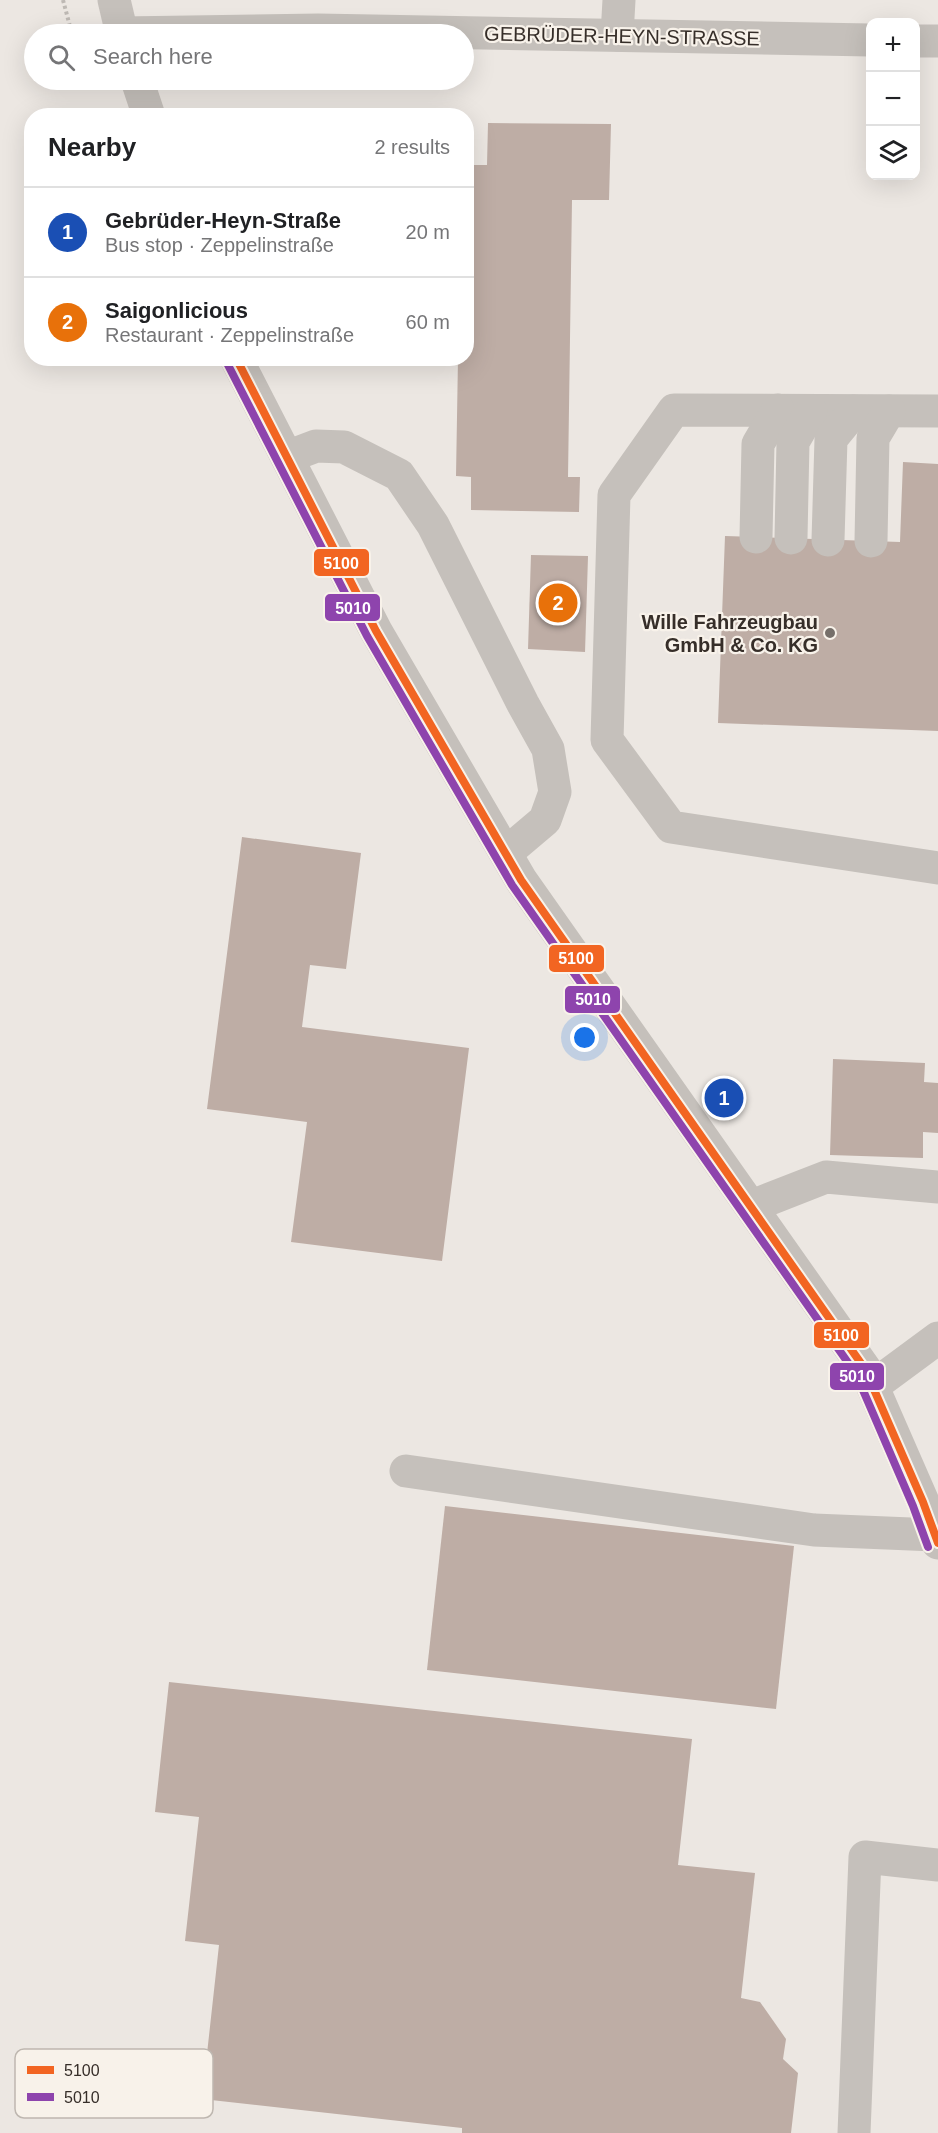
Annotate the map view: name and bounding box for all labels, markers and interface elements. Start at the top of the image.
map controls [866,18,920,180]
button: + [866,18,920,72]
street label: GEBRÜDER-HEYN-STRASSE [484,23,760,49]
search box [24,24,474,90]
icon: search [45,41,78,74]
text: Search here [93,44,213,69]
button: − [866,72,920,126]
button: layers [866,126,920,180]
text: Nearby [48,132,136,162]
text: 2 results [374,136,450,158]
text: Gebrüder-Heyn-Straße [105,208,341,233]
text: 1 [62,221,73,243]
text: 20 m [406,221,450,243]
text: Bus stop · Zeppelinstraße [105,234,334,256]
text: Saigonlicious [105,298,248,323]
text: 2 [62,311,73,333]
text: 60 m [406,311,450,333]
text: Restaurant · Zeppelinstraße [105,324,354,346]
line badge: 5100 [313,548,370,577]
text: 5100 [323,555,359,572]
pin: 2 [538,580,578,626]
line badge: 5010 [324,593,381,622]
text: 5010 [335,600,371,617]
place label: Wille Fahrzeugbau GmbH & Co. KG [641,611,818,656]
marker: Wille Fahrzeugbau GmbH & Co. KG [823,626,837,640]
line badge: 5100 [548,944,605,973]
text: 5100 [558,950,594,967]
line badge: 5010 [564,985,621,1014]
text: 5010 [575,991,611,1008]
your location [570,1023,599,1052]
pin: 1 [704,1076,744,1120]
line badge: 5100 [813,1321,870,1349]
text: 5100 [823,1327,859,1344]
line badge: 5010 [829,1362,885,1391]
text: 5010 [839,1368,875,1385]
legend [15,2049,213,2118]
text: 5100 [64,2062,100,2079]
text: 5010 [64,2089,100,2106]

